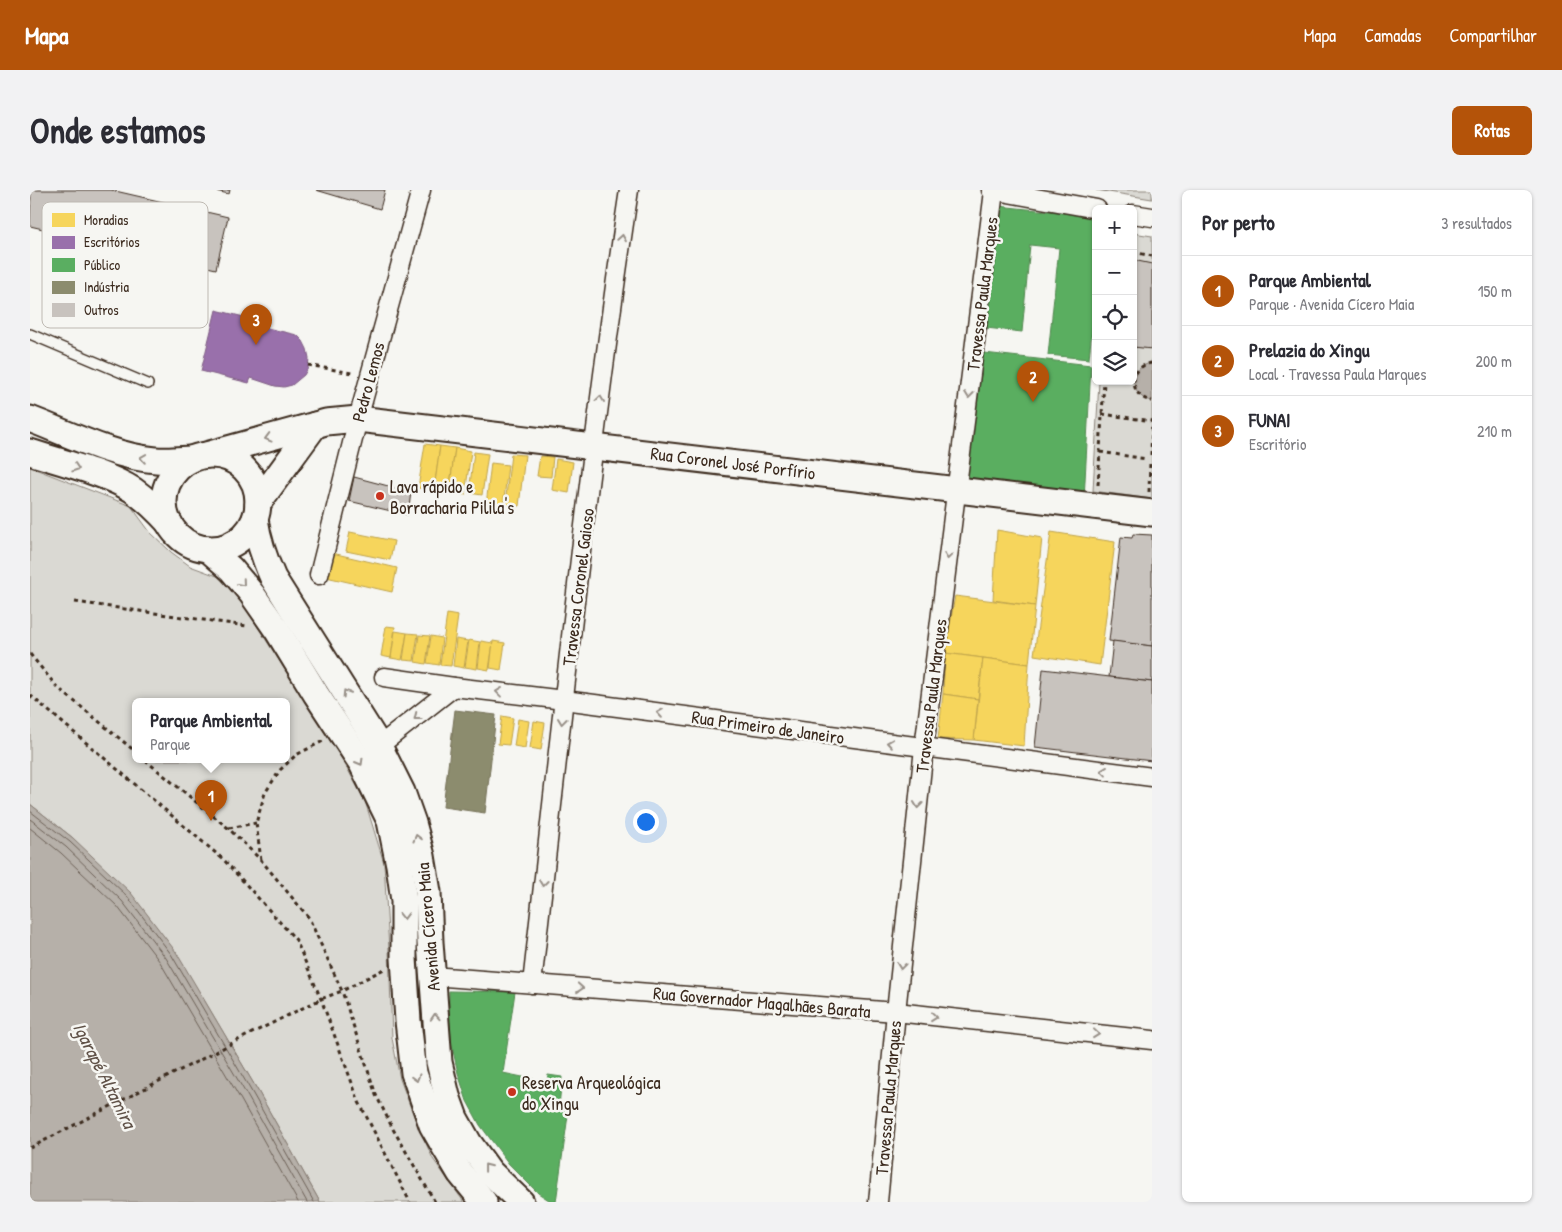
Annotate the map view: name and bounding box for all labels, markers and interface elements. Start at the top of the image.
text: Mapa [25,19,68,51]
text: Mapa [1304,23,1336,48]
text: Camadas [1364,23,1421,48]
text: Compartilhar [1449,23,1537,48]
button: Rotas [1452,106,1532,155]
text: Onde estamos [30,107,205,154]
legend [42,202,208,328]
map controls [1092,205,1137,385]
button: + [1092,205,1137,250]
text: Por perto [1202,208,1275,237]
text: Moradias [84,210,128,229]
text: 3 resultados [1441,212,1512,234]
street label: Travessa Paula Marques [960,215,1004,372]
text: Escritórios [84,232,140,251]
one-way arrow [616,233,627,241]
button: − [1092,250,1137,295]
text: Público [84,255,120,274]
text: Parque Ambiental [1249,267,1371,293]
text: Indústria [84,277,129,296]
text: 1 [1215,280,1221,302]
text: 150 m [1478,280,1512,302]
text: Parque · Avenida Cícero Maia [1249,293,1414,315]
button: locate [1092,295,1137,340]
text: Outros [84,300,119,319]
pin: 3 [240,304,272,345]
text: Prelazia do Xingu [1249,337,1369,363]
street label: Pedro Lemos [345,339,391,425]
button: layers [1092,340,1137,385]
text: 2 [1214,350,1222,372]
text: 200 m [1476,350,1512,372]
pin: 2 [1017,361,1049,402]
text: Local · Travessa Paula Marques [1249,363,1427,385]
one-way arrow [964,392,975,400]
one-way arrow [594,394,605,402]
text: FUNAI [1249,407,1290,433]
text: 3 [1214,420,1222,442]
text: 210 m [1477,420,1512,442]
one-way arrow [263,432,272,443]
text: Escritório [1249,433,1306,455]
street label: Rua Coronel José Porfírio [649,440,817,486]
one-way arrow [139,454,147,464]
one-way arrow [72,462,80,472]
place label: Lava rápido e Borracharia Pilila's [390,474,514,520]
marker: Lava rápido e Borracharia Pilila's [374,490,386,502]
street label: Travessa Coronel Gaioso [556,507,600,667]
one-way arrow [944,552,954,561]
one-way arrow [237,577,246,586]
street label: Travessa Paula Marques [909,617,953,774]
one-way arrow [494,687,502,698]
one-way arrow [342,690,352,699]
popup [132,698,290,763]
street label: Rua Primeiro de Janeiro [690,704,846,750]
text: Parque Ambiental [150,707,272,733]
one-way arrow [656,708,664,719]
one-way arrow [414,711,423,719]
one-way arrow [557,718,568,726]
text: Parque [150,733,190,755]
one-way arrow [886,738,894,749]
one-way arrow [354,757,364,766]
one-way arrow [1099,766,1108,776]
pin: 1 [195,780,227,821]
one-way arrow [913,801,924,809]
your location [633,809,659,835]
one-way arrow [412,834,423,843]
street label: Avenida Cícero Maia [410,862,446,992]
one-way arrow [538,879,549,887]
one-way arrow [399,913,409,921]
one-way arrow [895,962,906,970]
street label: Rua Governador Magalhães Barata [652,980,872,1024]
one-way arrow [577,982,585,993]
one-way arrow [931,1011,939,1022]
one-way arrow [430,1013,441,1021]
water label: Igarapé Altamira [67,1018,144,1135]
street label: Travessa Paula Marques [869,1020,907,1176]
one-way arrow [1092,1028,1100,1039]
place label: Reserva Arqueológica do Xingu [522,1070,661,1116]
one-way arrow [411,1074,421,1082]
marker: Reserva Arqueológica do Xingu [506,1086,518,1098]
one-way arrow [484,1164,492,1173]

